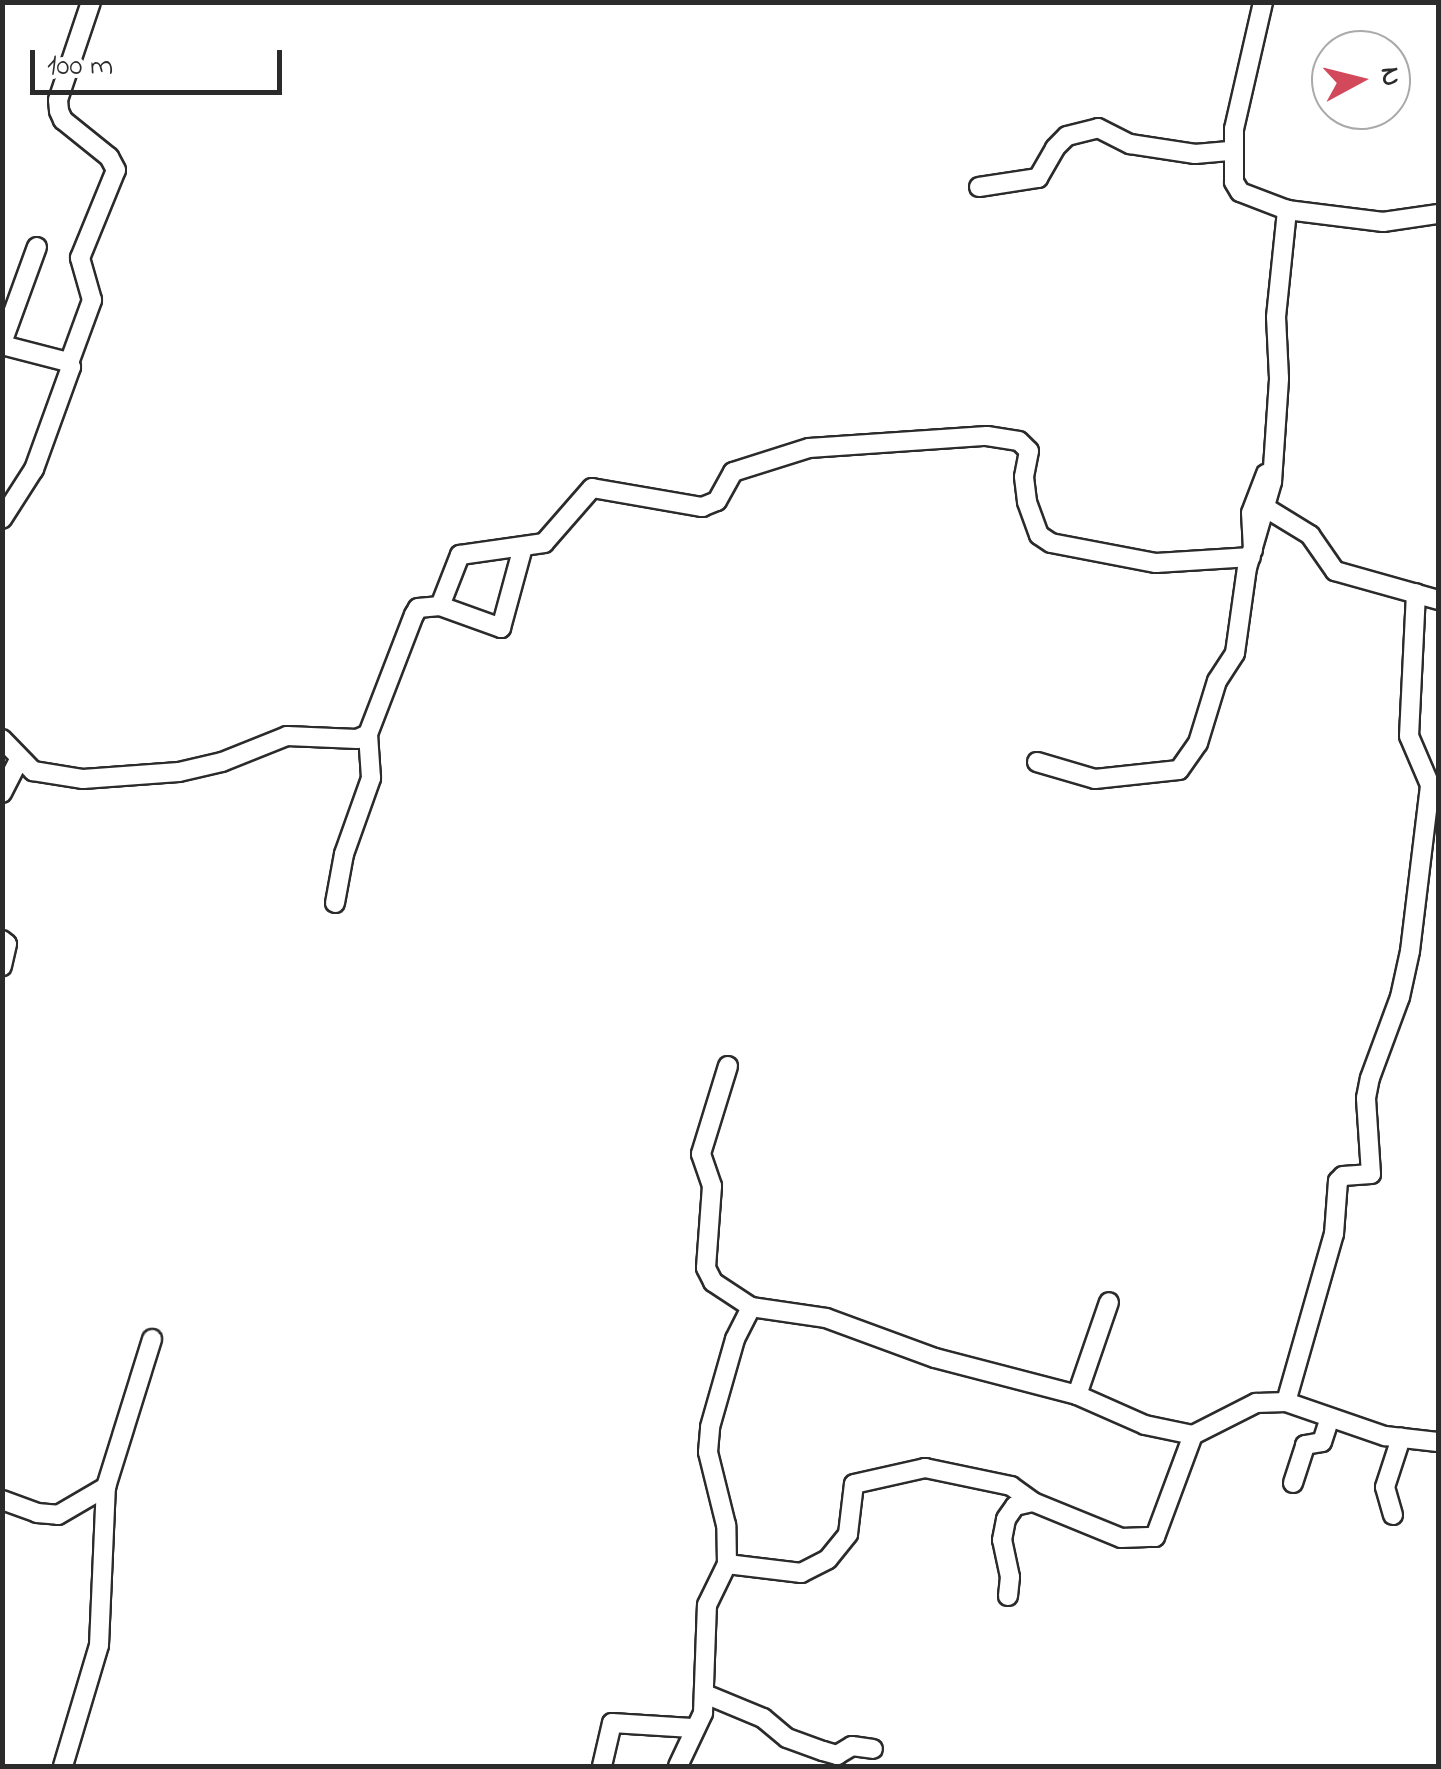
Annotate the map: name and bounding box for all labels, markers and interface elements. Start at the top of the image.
scale bar [35,30,288,92]
north arrow [1311,30,1411,130]
text: 100 m [47,45,113,89]
text: N [1368,65,1411,88]

